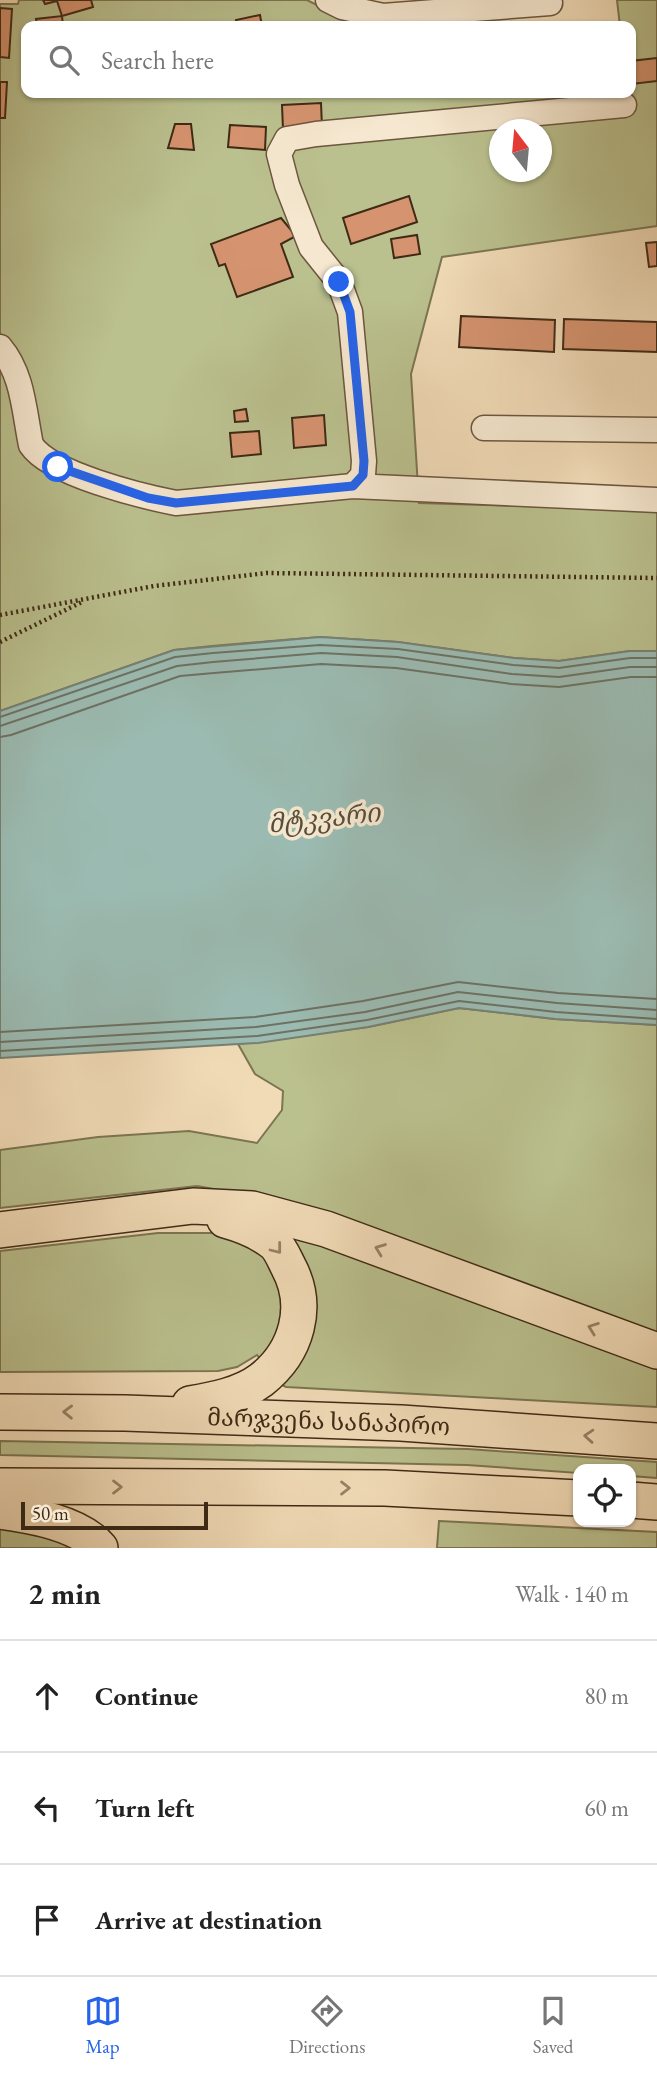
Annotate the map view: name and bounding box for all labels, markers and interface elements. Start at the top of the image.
search box [21,21,636,98]
icon: search [45,41,83,79]
text: Search here [101,43,214,77]
north arrow [489,119,552,182]
route end [323,266,354,297]
route start [42,451,73,482]
water label: მტკვარი [266,795,383,841]
one-way arrow [268,1242,281,1254]
one-way arrow [374,1243,386,1257]
one-way arrow [587,1322,599,1336]
street label: მარჯვენა სანაპირო [207,1400,451,1442]
one-way arrow [62,1404,73,1420]
one-way arrow [583,1429,594,1444]
map controls [573,1464,636,1527]
button: locate [573,1464,636,1527]
one-way arrow [112,1479,123,1495]
one-way arrow [340,1480,350,1496]
scale bar [21,1499,208,1531]
text: 50 m [32,1501,69,1526]
text: 2 min [28,1574,101,1613]
text: Walk · 140 m [515,1579,629,1609]
icon: ahead [28,1677,66,1715]
text: Continue [95,1679,198,1713]
text: 80 m [584,1681,629,1711]
icon: left [28,1789,66,1827]
text: Turn left [95,1791,194,1825]
text: 60 m [584,1793,629,1823]
icon: arrive [28,1901,66,1939]
text: Arrive at destination [95,1903,322,1937]
tab: Map [84,1992,122,2059]
tab: Directions [289,1992,365,2059]
tab: Saved [533,1992,573,2059]

